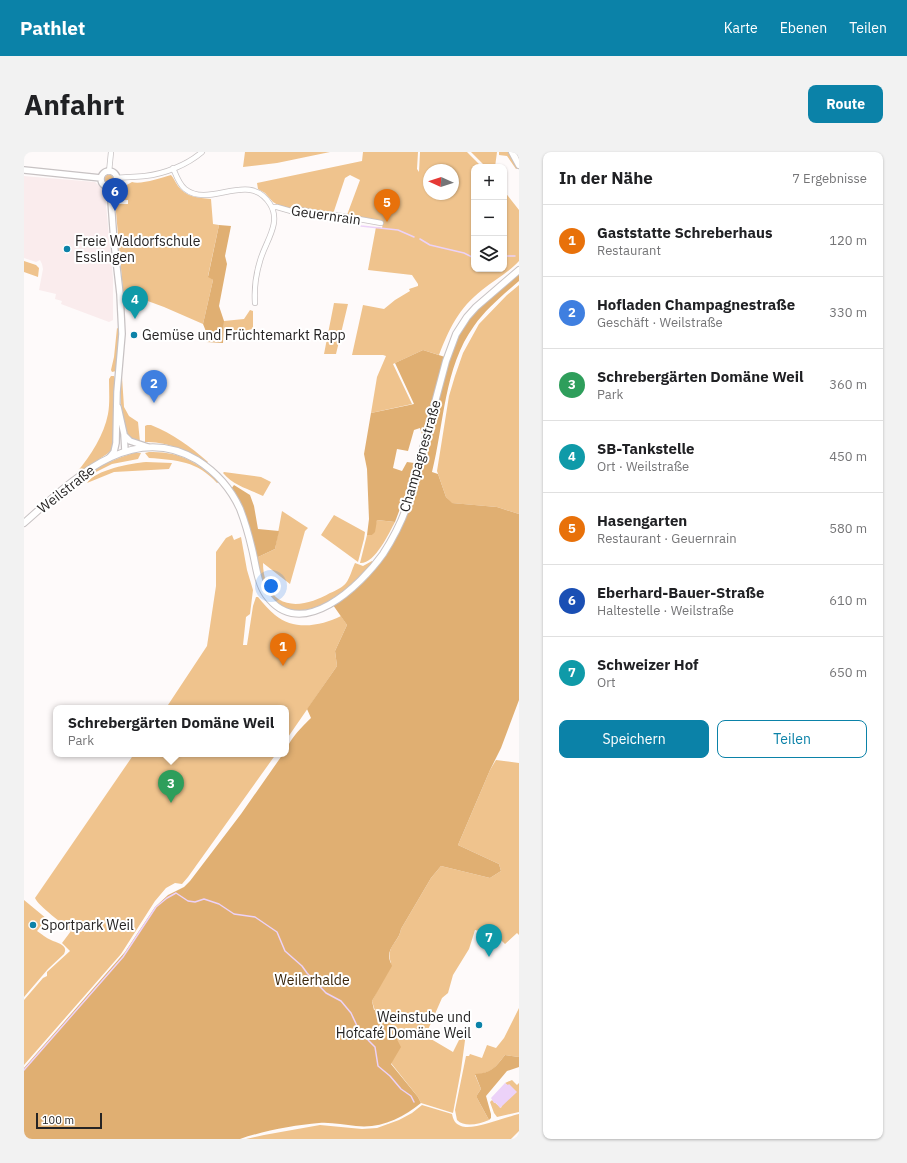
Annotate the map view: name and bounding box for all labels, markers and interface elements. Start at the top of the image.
text: Pathlet [20,16,85,40]
text: Karte [724,19,758,37]
text: Ebenen [780,19,827,37]
text: Teilen [849,19,887,37]
button: Route [808,85,883,123]
text: Anfahrt [24,86,125,123]
north arrow [423,164,459,200]
map controls [471,164,507,272]
button: + [471,164,507,200]
text: In der Nähe [559,167,653,189]
text: 7 Ergebnisse [792,170,867,187]
pin: 6 [102,178,128,211]
pin: 5 [374,189,400,222]
button: − [471,200,507,236]
street label: Geuernrain [290,201,362,229]
text: Gaststatte Schreberhaus [597,223,773,242]
place label: Freie Waldorfschule Esslingen [75,232,201,266]
text: 1 [568,232,576,249]
text: 120 m [829,232,867,249]
button: layers [471,236,507,272]
text: Restaurant [597,242,661,259]
marker: Freie Waldorfschule Esslingen [62,244,72,254]
pin: 4 [122,286,148,319]
text: Hofladen Champagnestraße [597,295,795,314]
text: 2 [568,304,576,321]
text: 330 m [829,304,867,321]
text: Geschäft · Weilstraße [597,314,723,331]
place label: Gemüse und Früchtemarkt Rapp [142,326,346,344]
marker: Gemüse und Früchtemarkt Rapp [129,330,139,340]
text: Schrebergärten Domäne Weil [597,367,804,386]
pin: 2 [141,370,167,403]
text: 3 [568,376,576,393]
text: 360 m [829,376,867,393]
text: Park [597,386,623,403]
street label: Champagnestraße [395,398,445,514]
text: SB-Tankstelle [597,439,694,458]
text: 4 [568,448,576,465]
text: 450 m [829,448,867,465]
text: Ort · Weilstraße [597,458,689,475]
street label: Weilstraße [34,461,99,517]
text: Hasengarten [597,511,687,530]
text: 5 [568,520,576,537]
text: 580 m [829,520,867,537]
text: Restaurant · Geuernrain [597,530,737,547]
your location [261,576,281,596]
text: Eberhard-Bauer-Straße [597,583,764,602]
text: 6 [568,592,576,609]
text: 610 m [829,592,867,609]
text: Haltestelle · Weilstraße [597,602,734,619]
pin: 1 [270,633,296,666]
text: Schweizer Hof [597,655,698,674]
text: 7 [568,664,576,681]
text: 650 m [829,664,867,681]
text: Ort [597,674,616,691]
popup [53,705,289,757]
text: Schrebergärten Domäne Weil [68,713,274,732]
button: Speichern [559,720,709,758]
button: Teilen [717,720,867,758]
text: Park [68,732,94,749]
pin: 3 [158,770,184,803]
place label: Sportpark Weil [41,916,134,934]
marker: Sportpark Weil [28,920,38,930]
pin: 7 [476,924,502,957]
park label: Weilerhalde [274,971,350,989]
place label: Weinstube und Hofcafé Domäne Weil [336,1008,471,1042]
marker: Weinstube und Hofcafé Domäne Weil [474,1020,484,1030]
scale bar [36,1111,102,1130]
text: 100 m [42,1113,74,1127]

